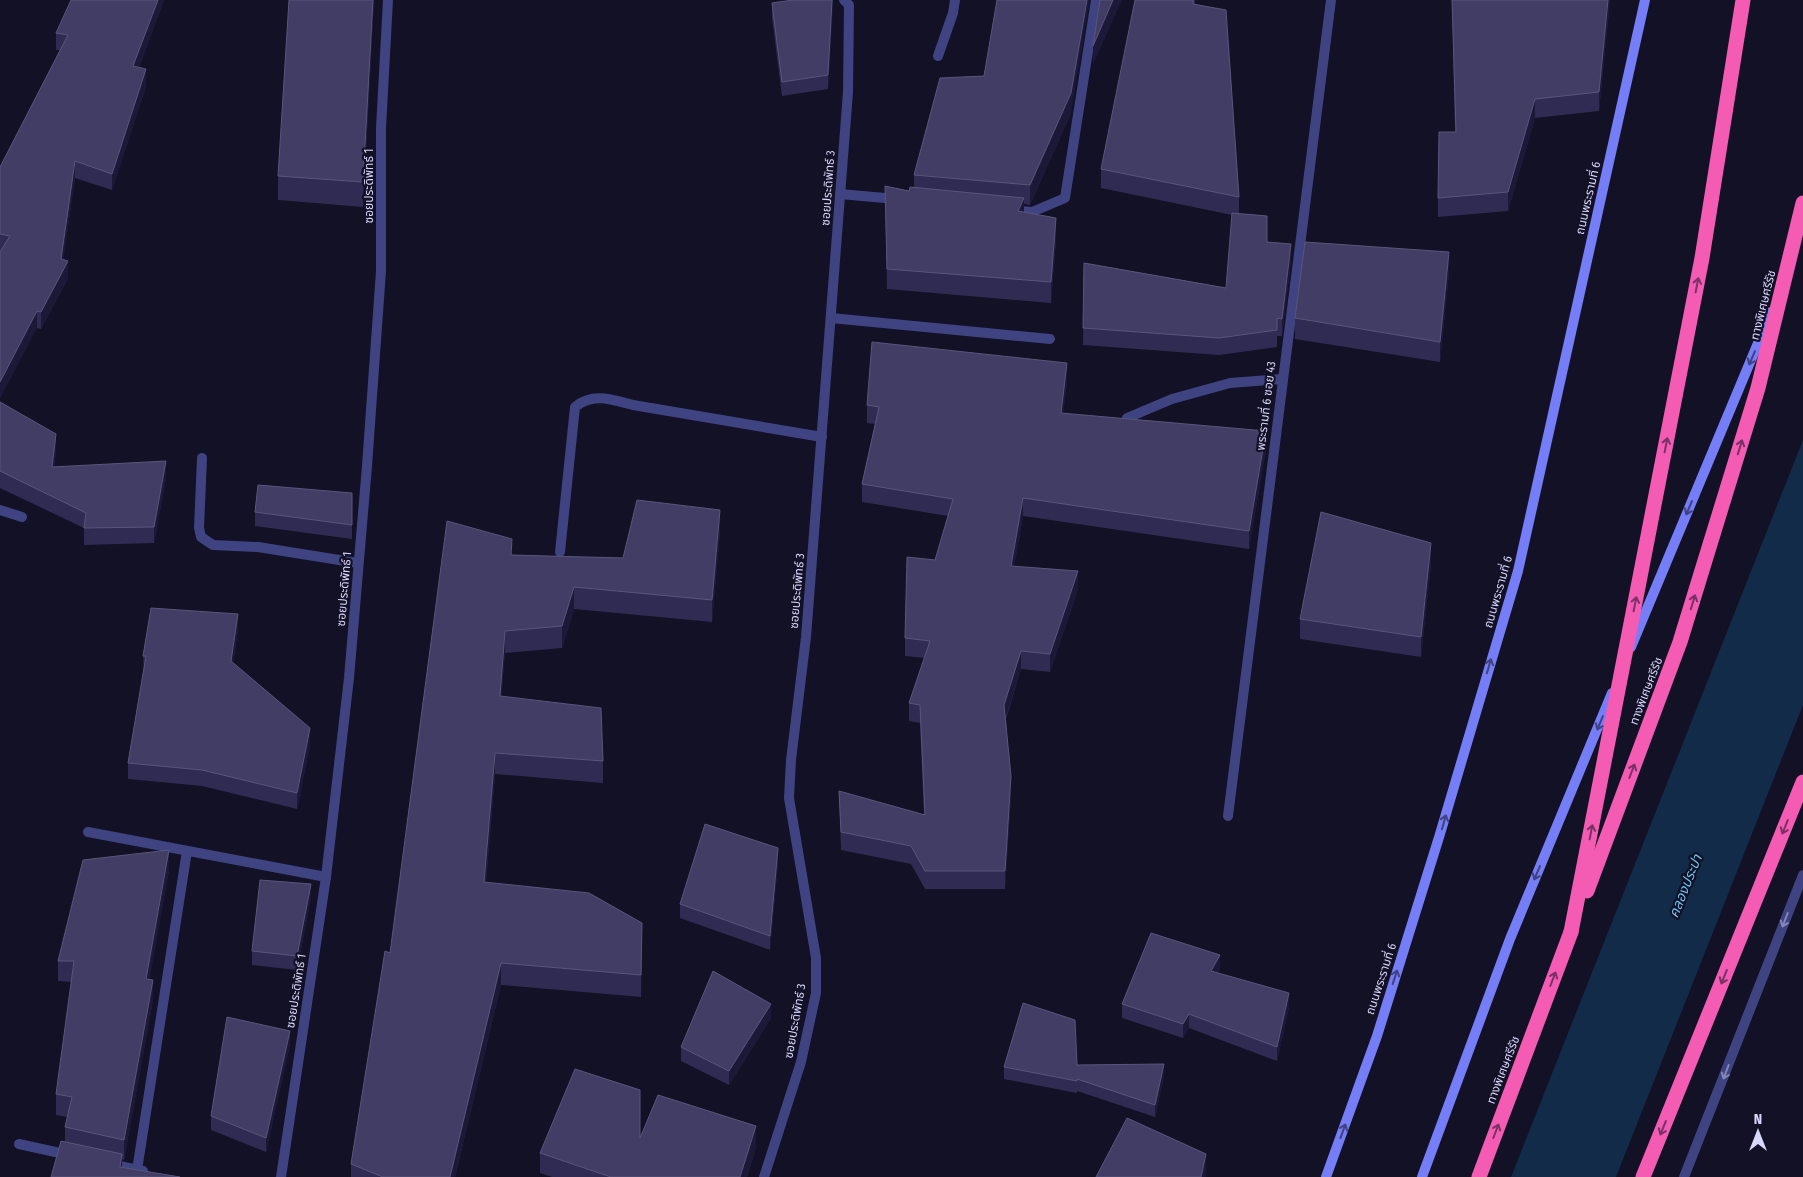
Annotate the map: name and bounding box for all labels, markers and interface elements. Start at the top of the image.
street label: ซอยประดิพัทธ์ 1 [362,149,376,223]
street label: ซอยประดิพัทธ์ 3 [818,150,838,226]
street label: ถนนพระรามที่ 6 [1571,160,1603,236]
street label: ทางพิเศษศรีรัช [1748,269,1778,341]
one-way arrow [1693,277,1702,293]
one-way arrow [1746,350,1756,365]
street label: พระรามที่ 6 ซอย 43 [1252,360,1278,451]
one-way arrow [1662,437,1671,453]
one-way arrow [1736,439,1746,455]
one-way arrow [1684,500,1694,515]
street label: ซอยประดิพัทธ์ 1 [334,551,354,627]
street label: ซอยประดิพัทธ์ 3 [787,553,807,629]
street label: ถนนพระรามที่ 6 [1479,554,1515,630]
one-way arrow [1688,594,1698,610]
one-way arrow [1631,596,1640,612]
street label: ทางพิเศษศรีรัช [1627,655,1665,727]
one-way arrow [1485,659,1495,675]
one-way arrow [1594,715,1604,730]
one-way arrow [1628,764,1637,780]
one-way arrow [1439,815,1449,831]
one-way arrow [1779,819,1789,834]
one-way arrow [1586,825,1596,841]
water label: คลองประปา [1665,851,1706,920]
one-way arrow [1532,865,1542,880]
one-way arrow [1780,912,1789,927]
street label: ถนนพระรามที่ 6 [1361,941,1399,1017]
street label: ซอยประดิพัทธ์ 1 [283,953,309,1029]
one-way arrow [1718,969,1728,984]
one-way arrow [1391,970,1400,986]
one-way arrow [1549,972,1558,987]
street label: ซอยประดิพัทธ์ 3 [782,983,808,1059]
street label: ทางพิเศษศรีรัช [1484,1034,1522,1106]
one-way arrow [1721,1063,1730,1079]
north arrow [1733,1107,1783,1157]
text: N [1754,1111,1762,1128]
one-way arrow [1657,1120,1667,1135]
one-way arrow [1338,1123,1348,1139]
one-way arrow [1492,1124,1501,1140]

